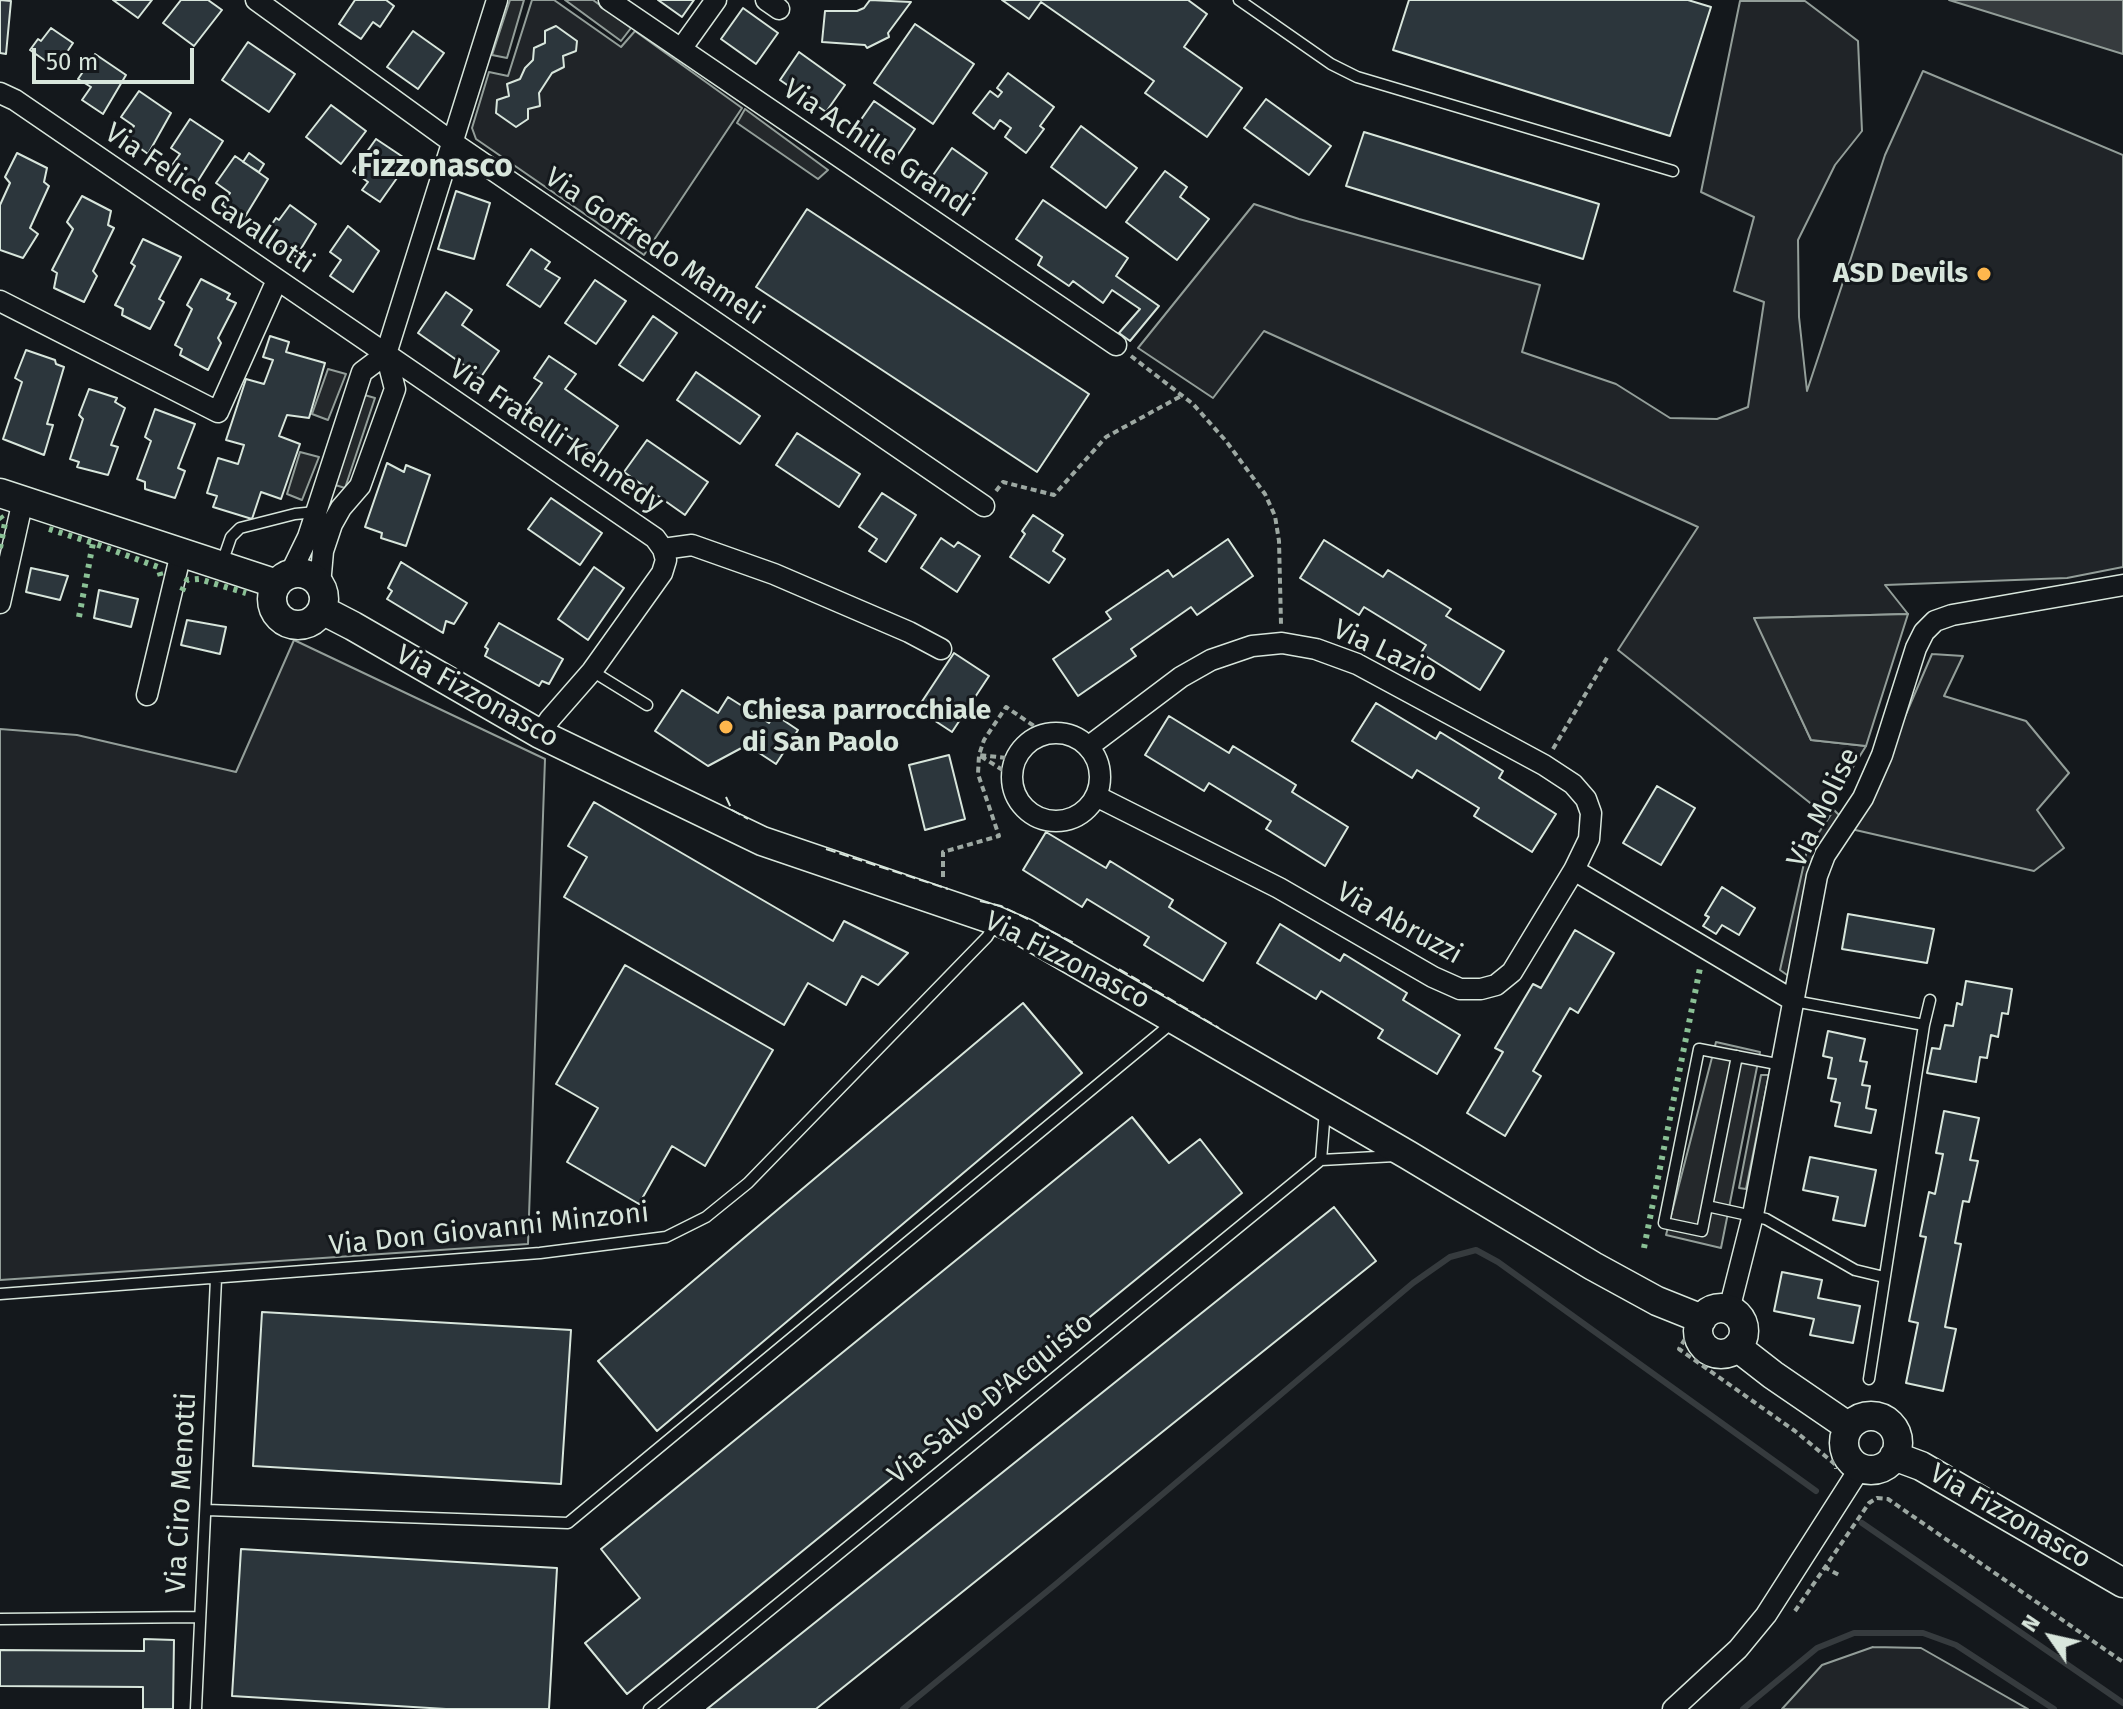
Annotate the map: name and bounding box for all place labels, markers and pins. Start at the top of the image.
place label: ASD Devils [1833,257,1968,291]
marker: ASD Devils [1975,265,1993,283]
place label: Chiesa parrocchiale di San Paolo [742,694,991,760]
marker: Chiesa parrocchiale di San Paolo [717,718,735,736]

